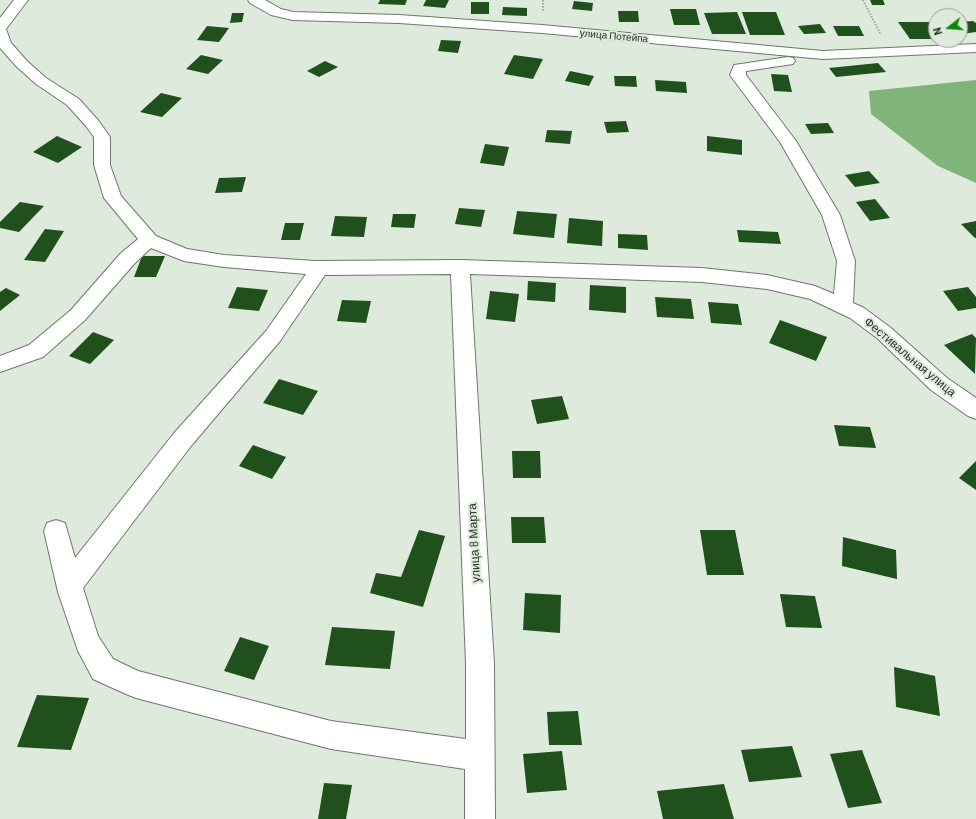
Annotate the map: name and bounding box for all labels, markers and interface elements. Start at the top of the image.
north arrow [928,8,968,48]
text: N [930,26,944,37]
street label: улица Потейпа [579,27,649,45]
street label: Фестивальная улица [861,314,959,400]
street label: улица 8 Марта [465,503,483,583]

